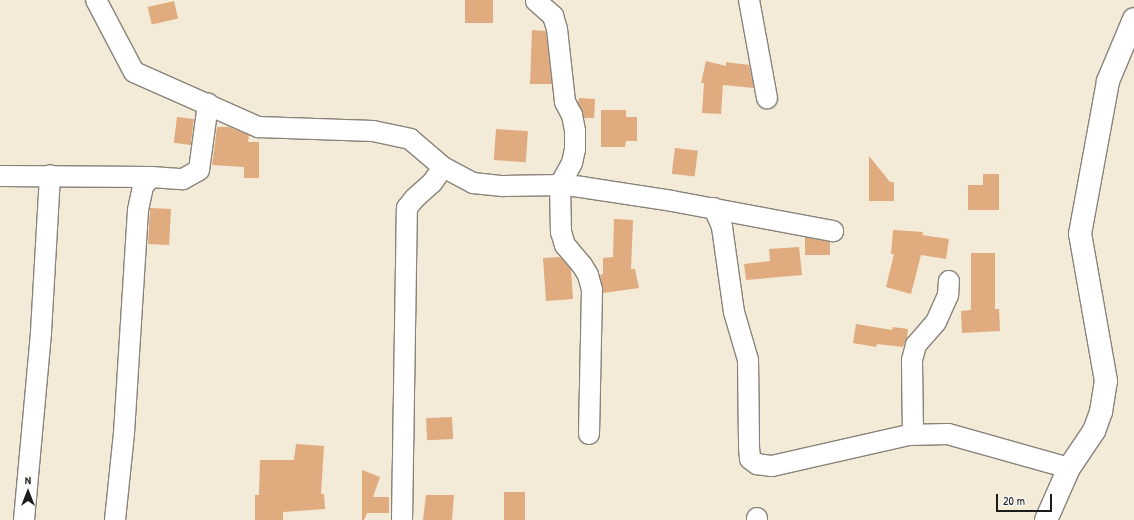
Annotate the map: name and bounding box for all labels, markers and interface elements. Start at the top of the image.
north arrow [8,472,48,512]
text: N [25,473,31,487]
scale bar [998,486,1054,512]
text: 20 m [1003,492,1025,509]

